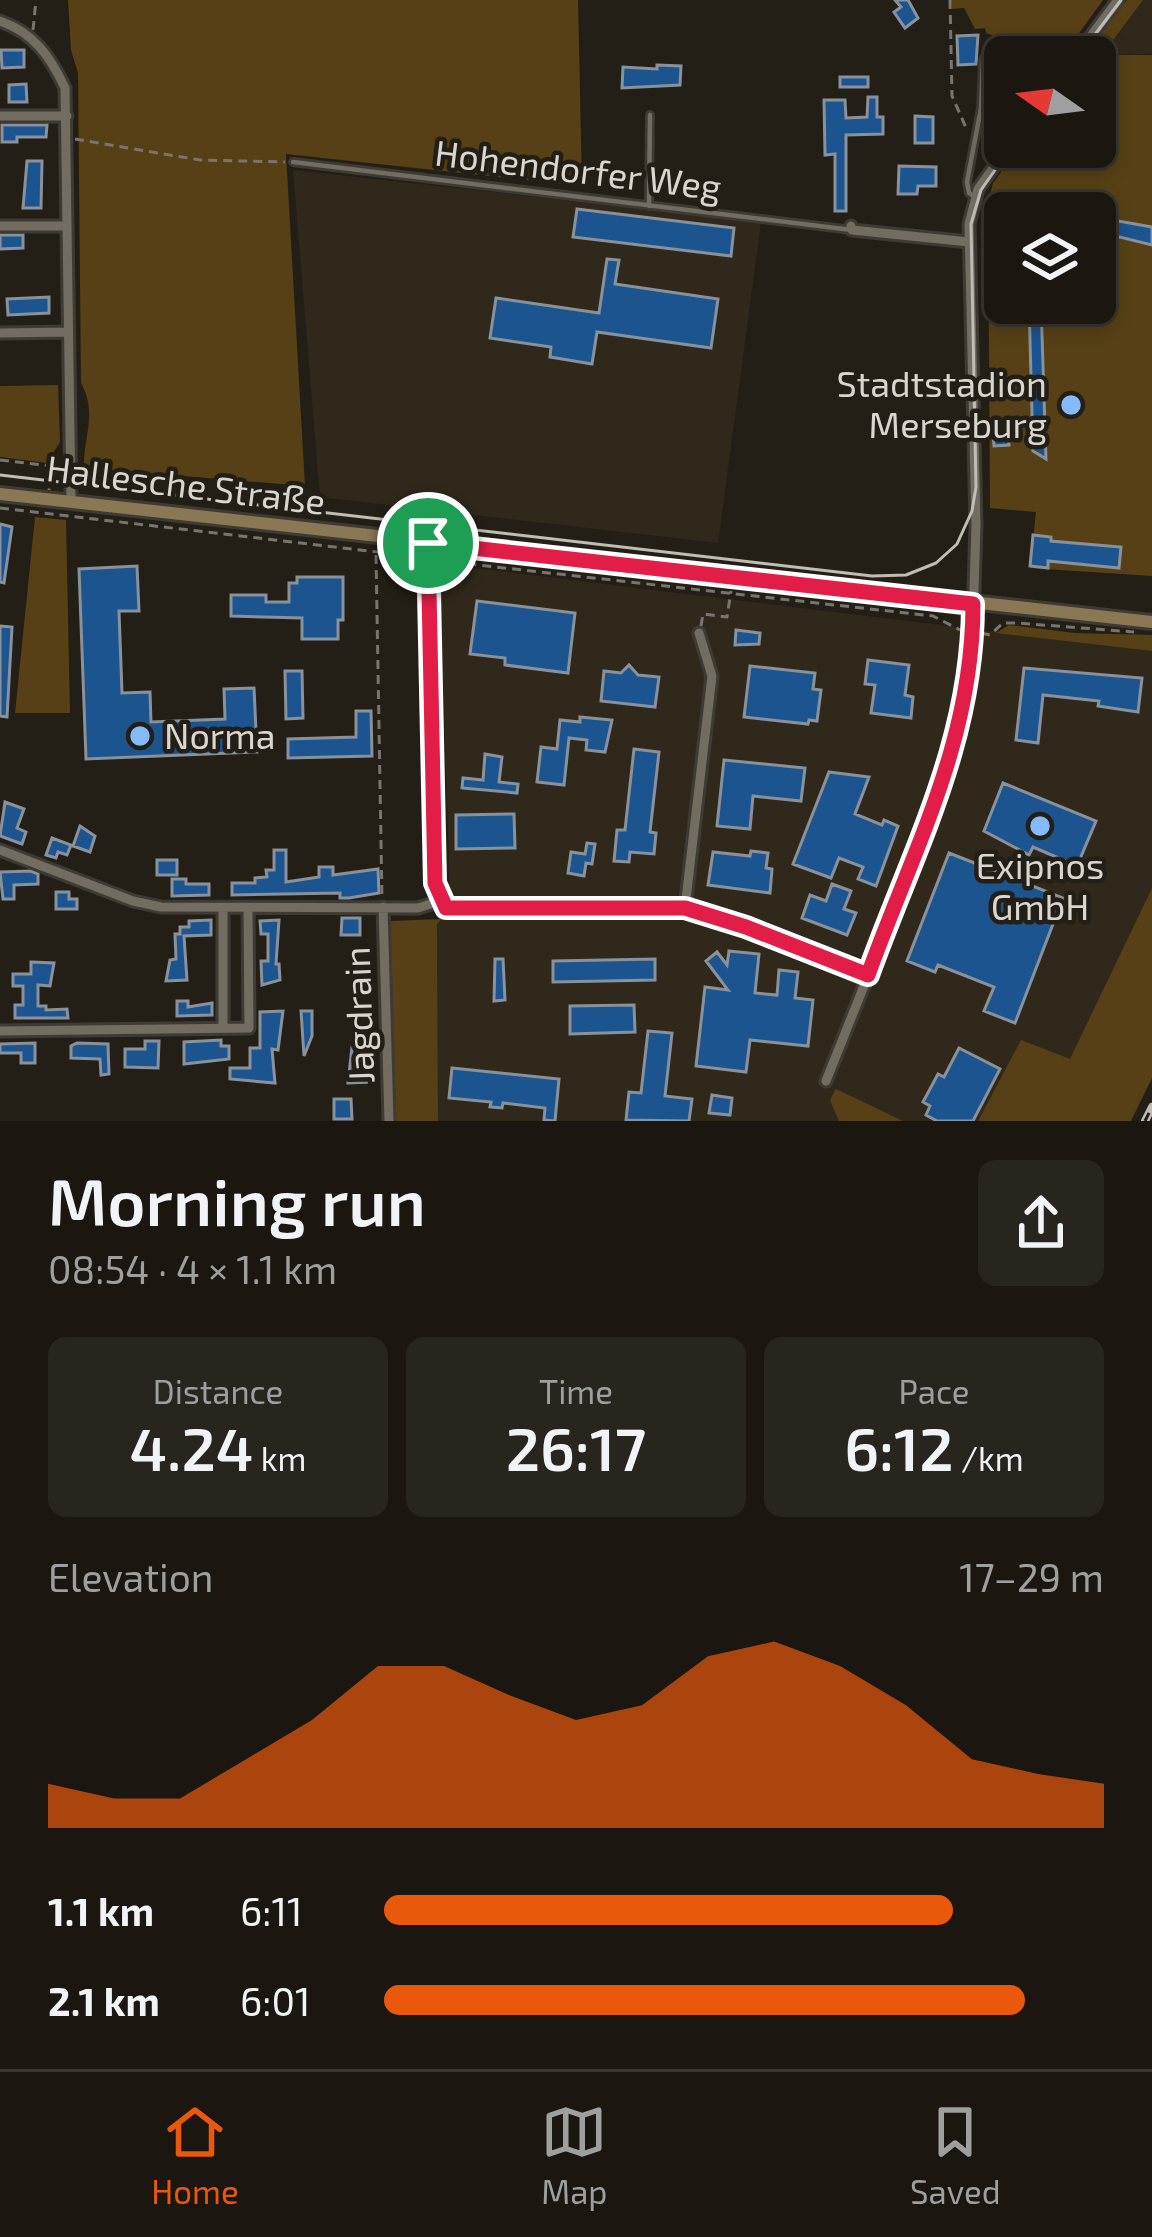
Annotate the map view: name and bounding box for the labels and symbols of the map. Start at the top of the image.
north arrow [984,36,1116,168]
street label: Hohendorfer Weg [433,130,724,207]
place label: Stadtstadion Merseburg [837,361,1047,445]
marker: Stadtstadion Merseburg [1058,392,1084,418]
street label: Hallesche Straße [44,445,328,522]
pin [377,492,479,594]
place label: Norma [164,713,276,756]
marker: Norma [127,723,153,749]
marker: Exipnos GmbH [1027,813,1053,839]
place label: Exipnos GmbH [976,843,1104,927]
street label: Jagdrain [334,946,381,1084]

